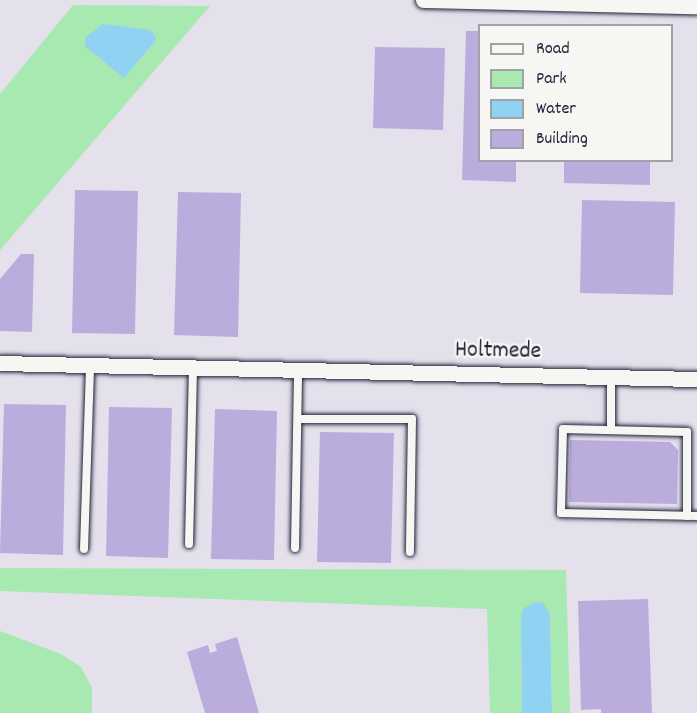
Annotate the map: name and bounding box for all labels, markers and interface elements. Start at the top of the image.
legend [478,24,673,162]
text: Road [536,37,570,62]
text: Park [536,67,567,92]
text: Water [536,97,576,122]
text: Building [536,127,588,152]
street label: Holtmede [455,337,541,367]

